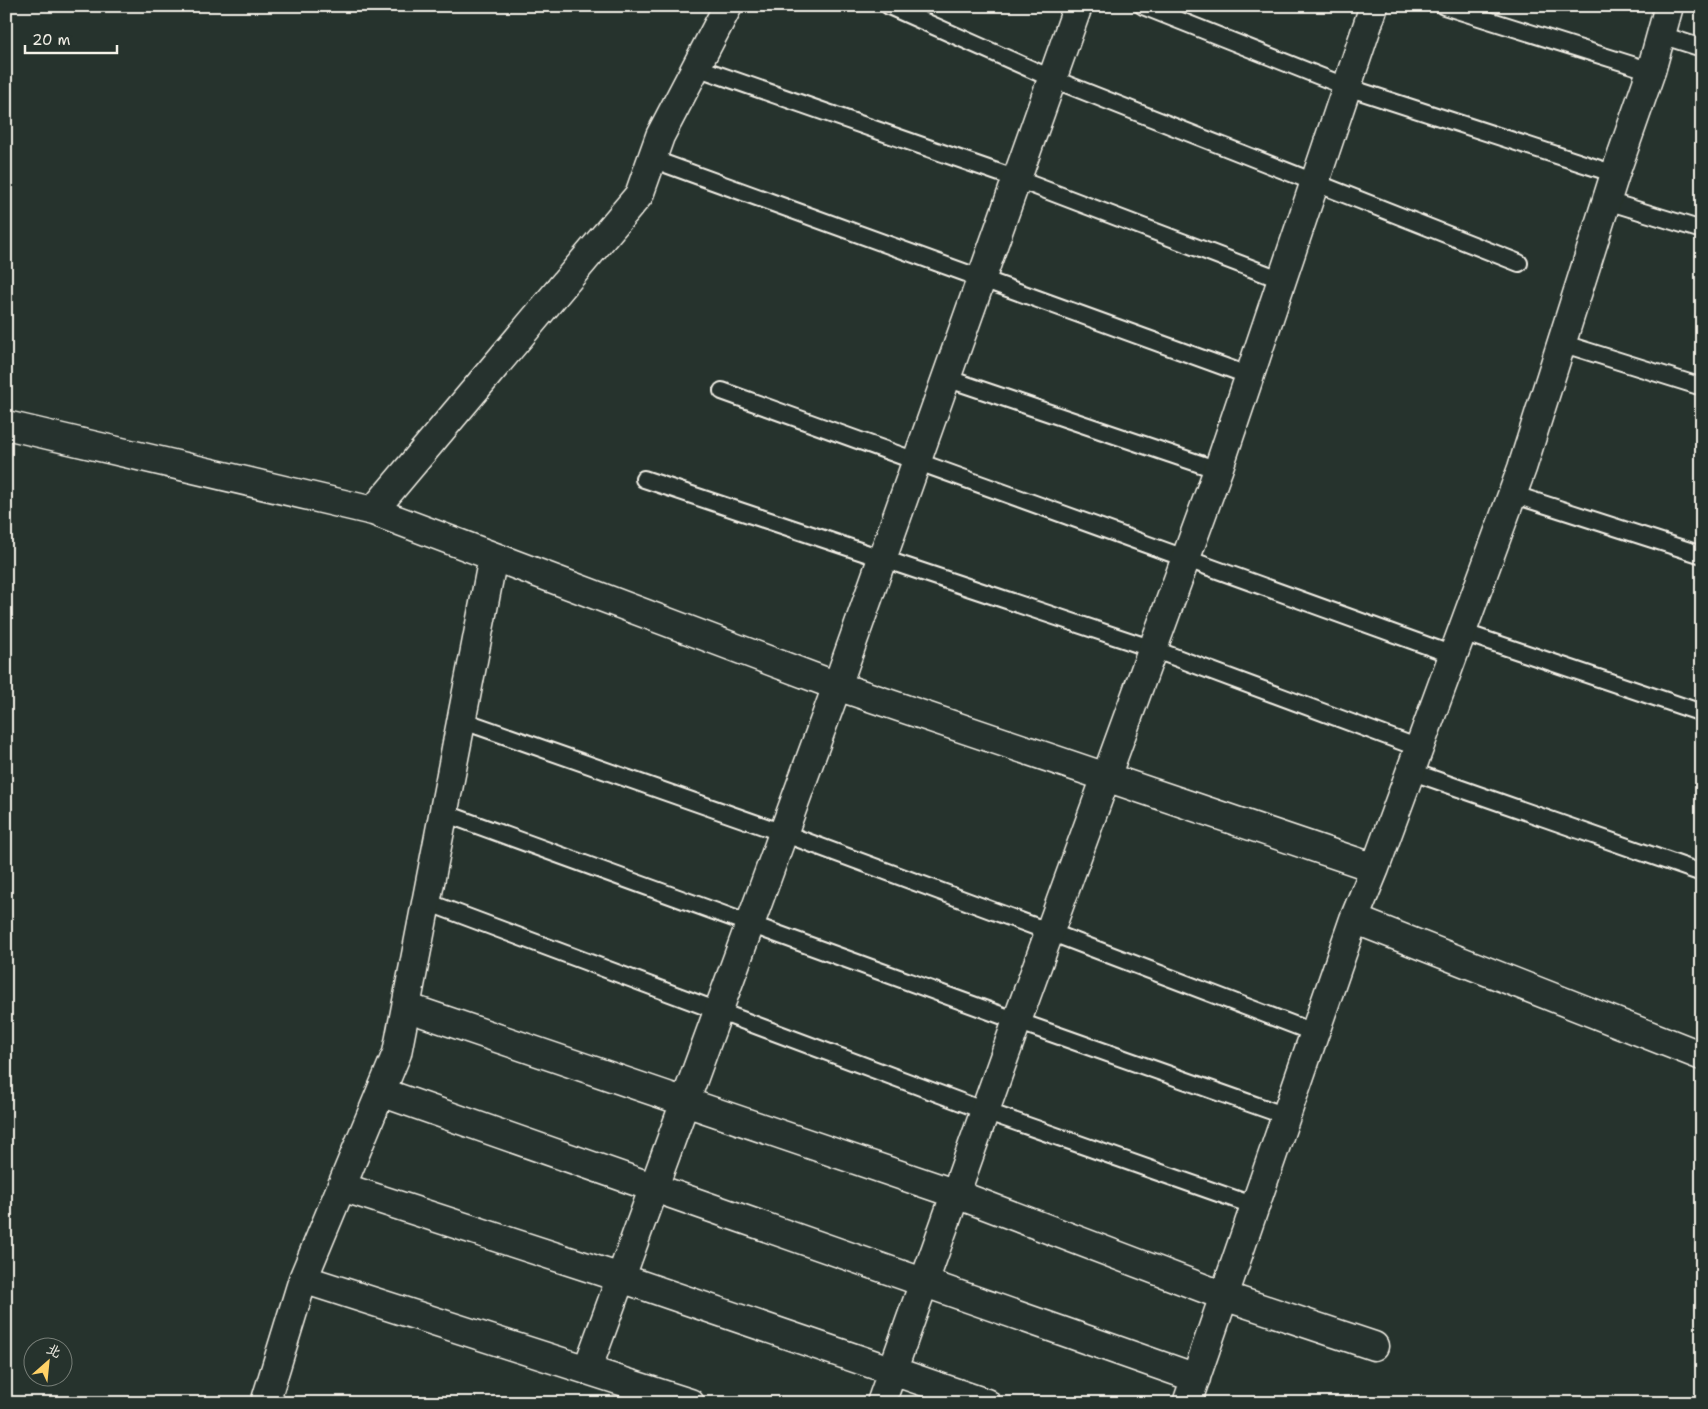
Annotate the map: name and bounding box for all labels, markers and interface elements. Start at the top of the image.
scale bar [25,22,118,54]
text: 20 m [32,30,71,50]
north arrow [22,1336,72,1386]
text: 北 [44,1339,64,1362]

